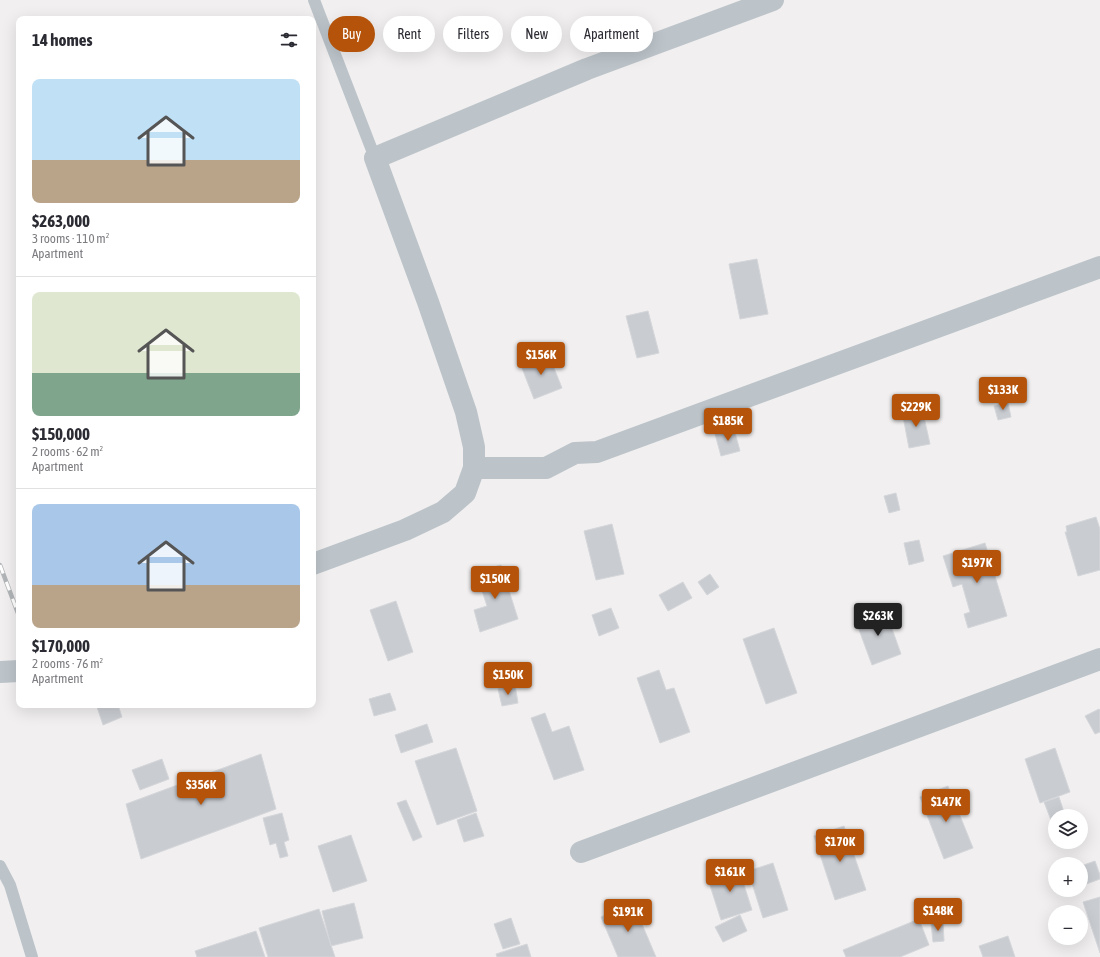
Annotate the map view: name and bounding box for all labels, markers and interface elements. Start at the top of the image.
chip: Buy [328,16,375,52]
chip: Rent [383,16,435,52]
chip: Filters [443,16,503,52]
chip: New [511,16,562,52]
chip: Apartment [570,16,653,52]
icon: filters [278,29,300,51]
text: 14 homes [32,30,93,50]
icon: home [130,105,202,177]
text: $263,000 [32,211,90,231]
text: 3 rooms · 110 m² [32,231,109,246]
text: Apartment [32,246,83,261]
icon: home [130,318,202,390]
pin: $156K [513,342,569,376]
text: $156K [526,347,556,362]
pin: $133K [975,377,1031,411]
text: $133K [988,382,1018,397]
pin: $229K [888,394,944,428]
text: $229K [901,399,931,414]
pin: $185K [700,408,756,442]
text: $185K [713,413,743,428]
text: $150,000 [32,424,90,444]
text: 2 rooms · 62 m² [32,444,103,459]
text: Apartment [32,459,83,474]
icon: home [130,530,202,602]
pin: $197K [949,550,1005,584]
text: $197K [962,555,992,570]
pin: $150K [467,566,523,600]
text: $150K [480,571,510,586]
pin: $263K [850,603,906,637]
text: $263K [863,608,893,623]
text: $170,000 [32,636,90,656]
text: 2 rooms · 76 m² [32,656,103,671]
pin: $150K [480,662,536,696]
text: $150K [493,667,523,682]
text: Apartment [32,671,83,686]
pin: $356K [173,772,229,806]
text: $356K [186,777,216,792]
pin: $147K [918,789,974,823]
text: $147K [931,794,961,809]
map controls [1048,809,1088,945]
button: layers [1048,809,1088,849]
pin: $170K [812,829,868,863]
text: $170K [825,834,855,849]
button: + [1048,857,1088,897]
pin: $161K [702,859,758,893]
text: $161K [715,864,745,879]
pin: $148K [910,898,966,932]
pin: $191K [600,899,656,933]
text: $148K [923,903,953,918]
text: $191K [613,904,643,919]
button: − [1048,905,1088,945]

